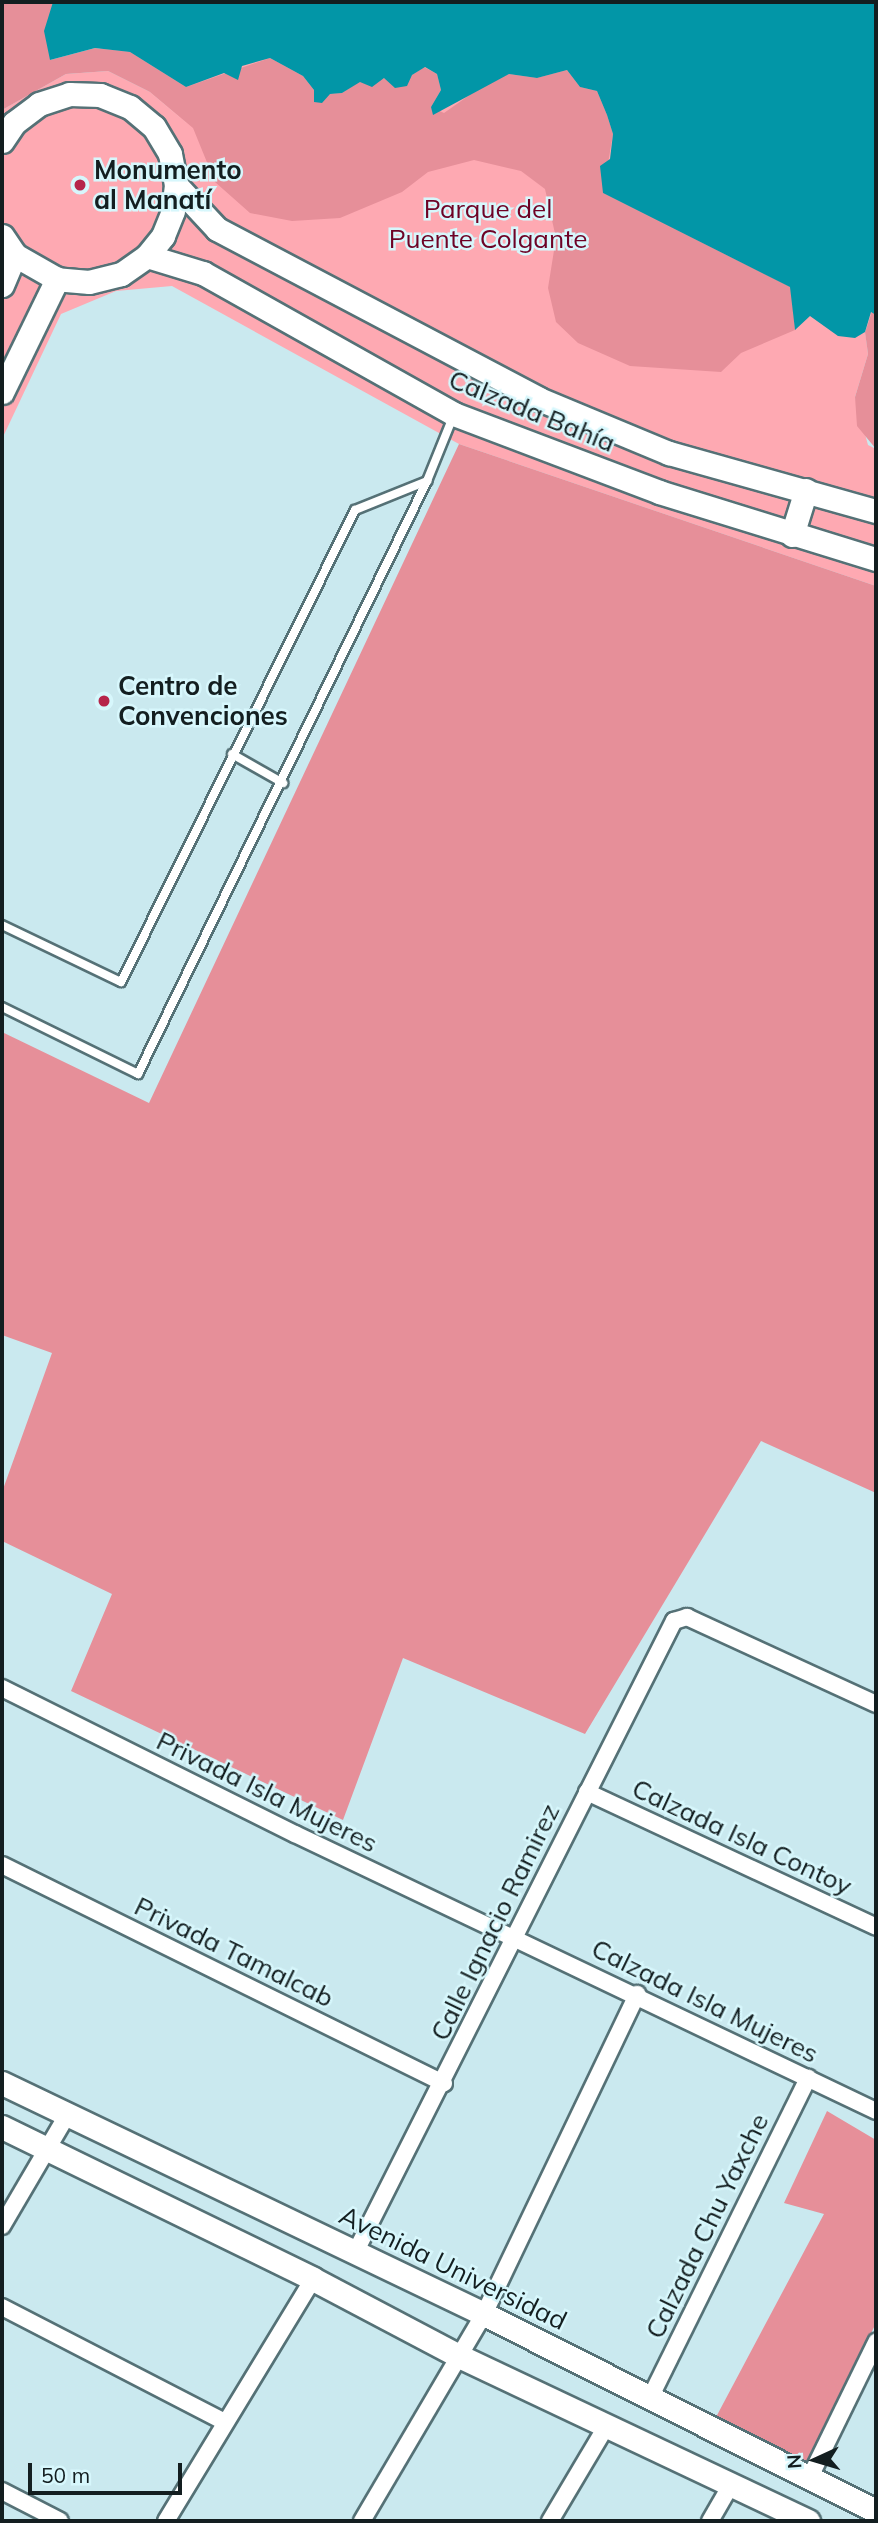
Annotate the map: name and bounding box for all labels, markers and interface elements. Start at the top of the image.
place label: Monumento al Manatí [94,154,242,216]
marker: Monumento al Manatí [72,177,88,193]
park label: Parque del Puente Colgante [389,193,587,255]
street label: Calzada Bahía [444,363,620,459]
place label: Centro de Convenciones [118,670,288,732]
marker: Centro de Convenciones [96,693,112,709]
street label: Privada Isla Mujeres [152,1725,382,1859]
street label: Calzada Isla Contoy [627,1772,857,1902]
street label: Calle Ignacio Ramirez [424,1798,566,2046]
street label: Privada Tamalcab [129,1890,339,2014]
street label: Calzada Isla Mujeres [587,1933,823,2069]
street label: Calzada Chu Yaxche [639,2109,775,2343]
street label: Avenida Universidad [334,2199,572,2337]
north arrow [780,2425,850,2495]
scale bar [32,2450,186,2494]
text: N [782,2453,807,2469]
text: 50 m [41,2462,90,2488]

